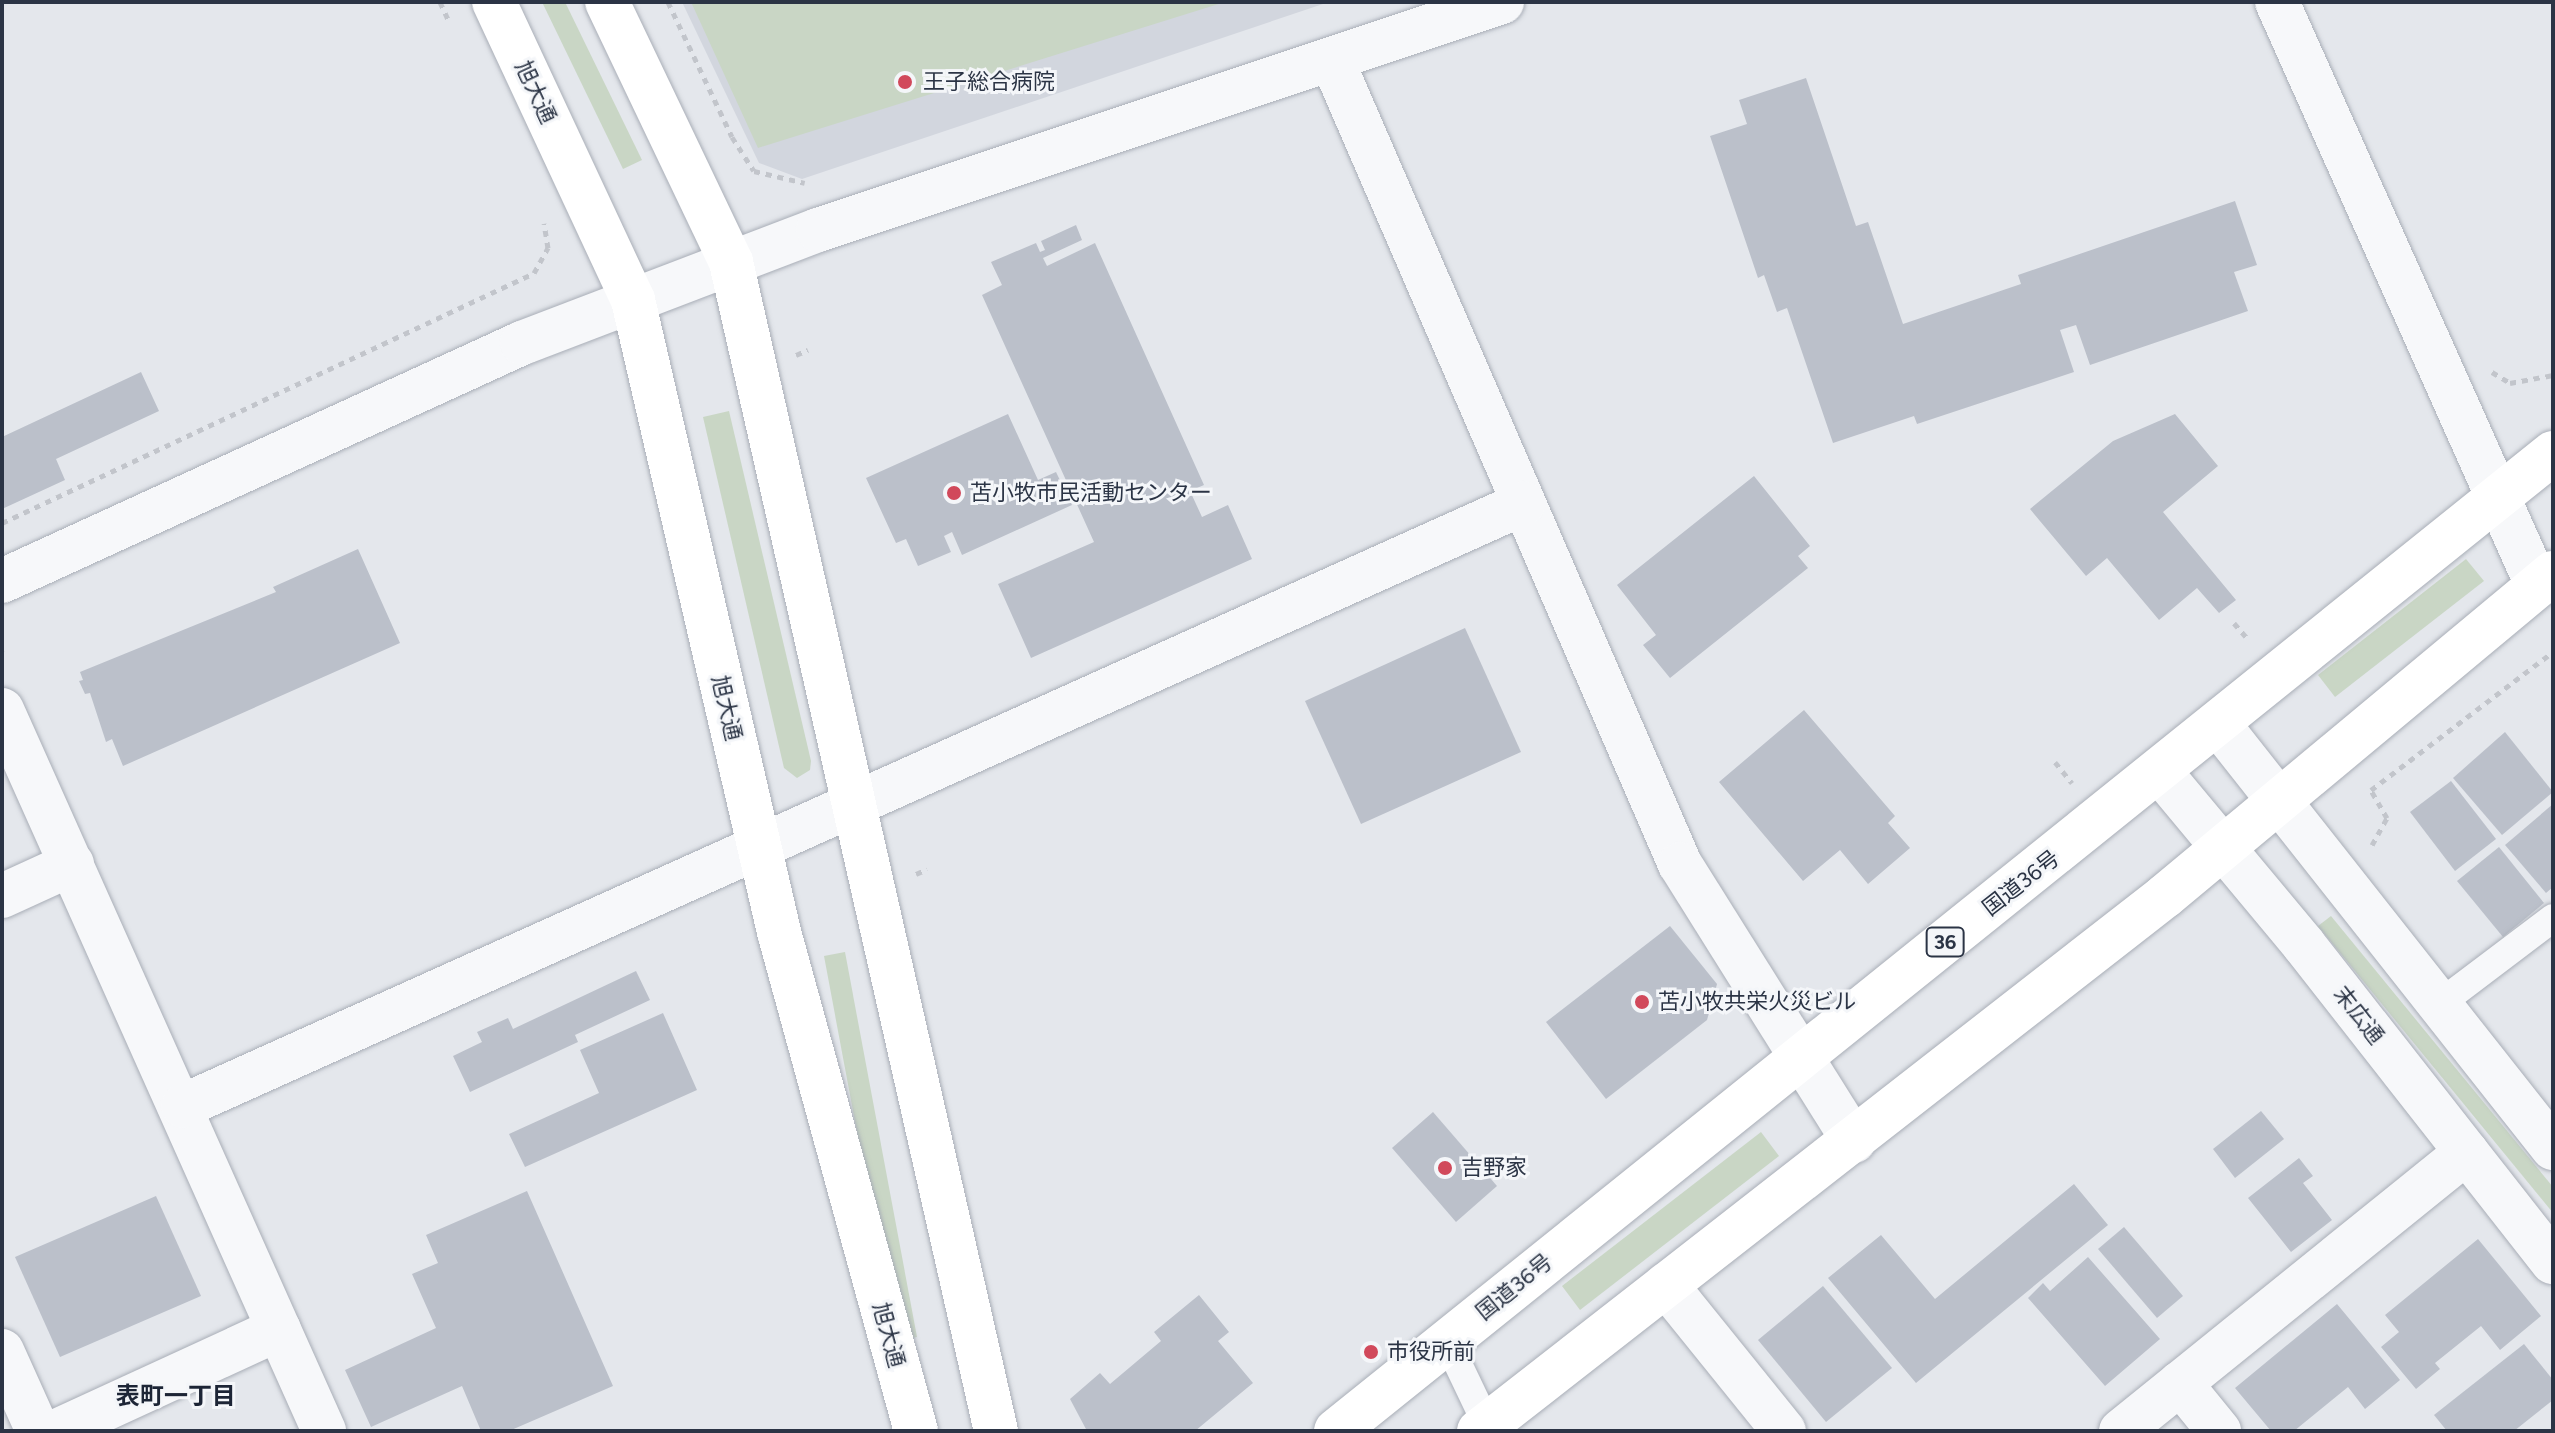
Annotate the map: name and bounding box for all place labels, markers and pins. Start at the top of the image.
place label: 王子総合病院 [923,69,1055,95]
marker: 王子総合病院 [894,71,916,93]
place label: 苫小牧市民活動センター [970,480,1212,506]
marker: 苫小牧市民活動センター [945,484,963,502]
place label: 苫小牧共栄火災ビル [1658,989,1856,1015]
marker: 苫小牧共栄火災ビル [1633,993,1651,1011]
place label: 吉野家 [1461,1155,1527,1181]
marker: 吉野家 [1436,1159,1454,1177]
place label: 市役所前 [1387,1339,1475,1365]
marker: 市役所前 [1362,1343,1380,1361]

